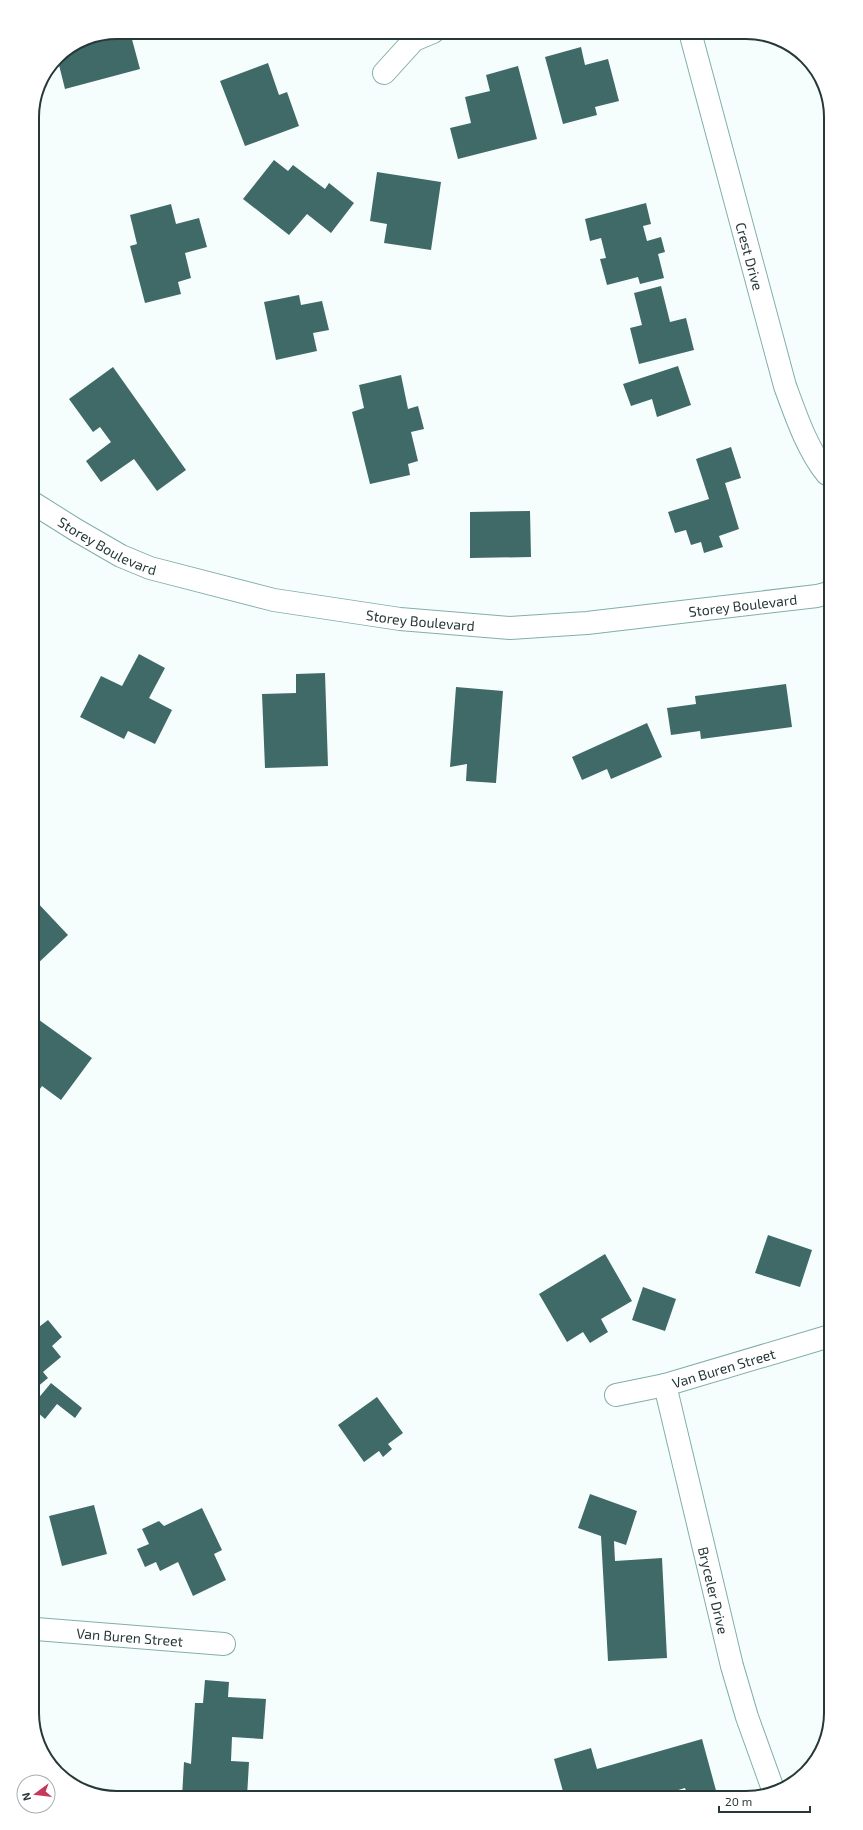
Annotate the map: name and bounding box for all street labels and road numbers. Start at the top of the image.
street label: Crest Drive [733,220,767,292]
street label: Storey Boulevard [55,513,158,578]
street label: Storey Boulevard [688,590,798,620]
street label: Storey Boulevard [365,606,475,634]
street label: Van Buren Street [670,1344,777,1391]
street label: Bryceler Drive [695,1545,733,1636]
street label: Van Buren Street [76,1624,184,1649]

